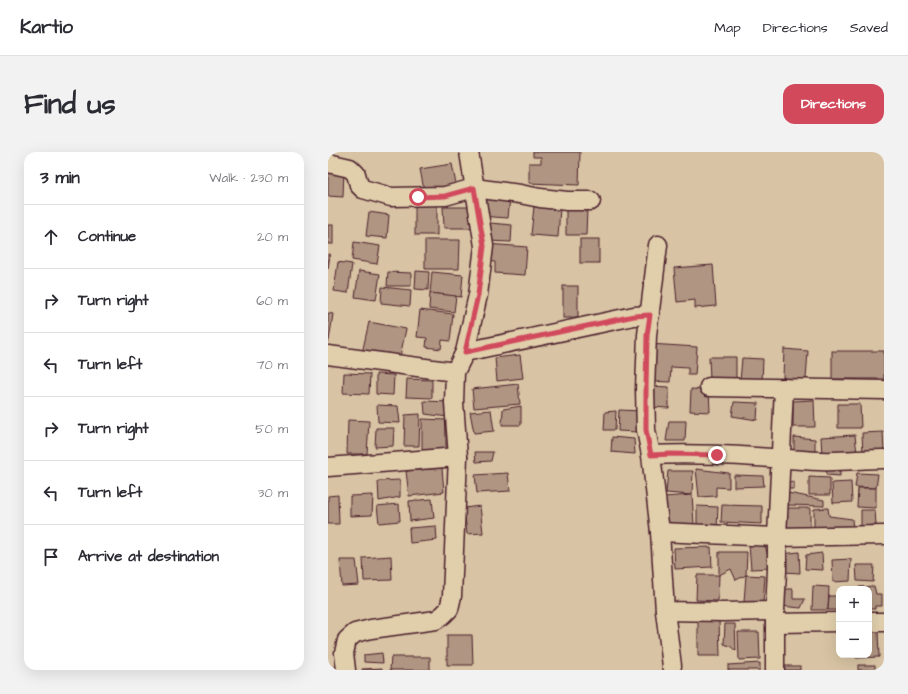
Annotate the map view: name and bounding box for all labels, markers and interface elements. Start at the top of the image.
text: Kartio [20,14,73,41]
text: Map [714,18,741,38]
text: Directions [763,18,828,38]
text: Saved [850,18,888,38]
button: Directions [783,84,884,124]
text: Find us [24,85,115,124]
text: 3 min [40,166,80,190]
text: Walk · 230 m [209,169,288,187]
route start [409,188,427,206]
icon: ahead [40,226,62,248]
text: Continue [78,226,136,247]
text: 20 m [257,228,288,246]
icon: right [40,290,62,312]
text: Turn right [78,290,149,311]
text: 60 m [256,292,288,310]
icon: left [40,354,62,376]
text: Turn left [78,354,142,375]
text: 70 m [256,356,288,374]
icon: right [40,418,62,440]
text: Turn right [78,418,149,439]
text: 50 m [255,420,288,438]
route end [708,446,726,464]
icon: left [40,482,62,504]
text: Turn left [78,482,142,503]
text: 30 m [258,484,288,502]
icon: arrive [40,546,62,568]
text: Arrive at destination [78,546,219,567]
map controls [836,586,872,658]
button: + [836,586,872,622]
button: − [836,622,872,658]

